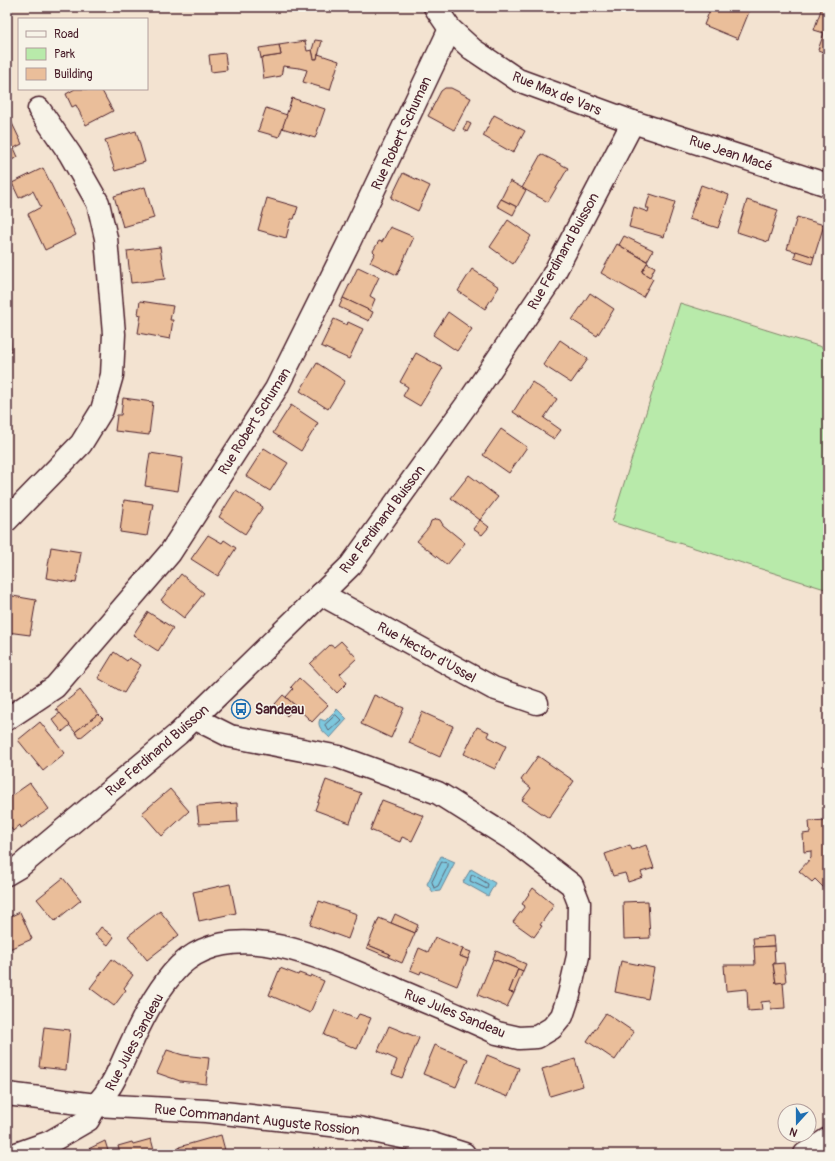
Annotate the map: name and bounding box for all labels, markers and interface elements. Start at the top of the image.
legend [18,18,148,90]
text: Road [54,27,79,42]
text: Park [54,47,75,62]
text: Building [54,67,93,82]
street label: Rue Max de Vars [510,68,605,119]
street label: Rue Robert Schuman [368,74,435,193]
street label: Rue Jean Macé [687,132,775,175]
street label: Rue Ferdinand Buisson [524,190,603,313]
street label: Rue Robert Schuman [215,365,294,478]
street label: Rue Ferdinand Buisson [336,462,429,577]
street label: Rue Hector d'Ussel [374,618,479,687]
bus stop icon: Sandeau [230,698,252,720]
street label: Rue Ferdinand Buisson [102,701,212,800]
place label: Sandeau [255,701,304,718]
street label: Rue Jules Sandeau [402,985,508,1042]
street label: Rue Jules Sandeau [102,991,167,1094]
street label: Rue Commandant Auguste Rossion [153,1100,361,1139]
north arrow [777,1103,817,1143]
text: N [787,1124,799,1139]

